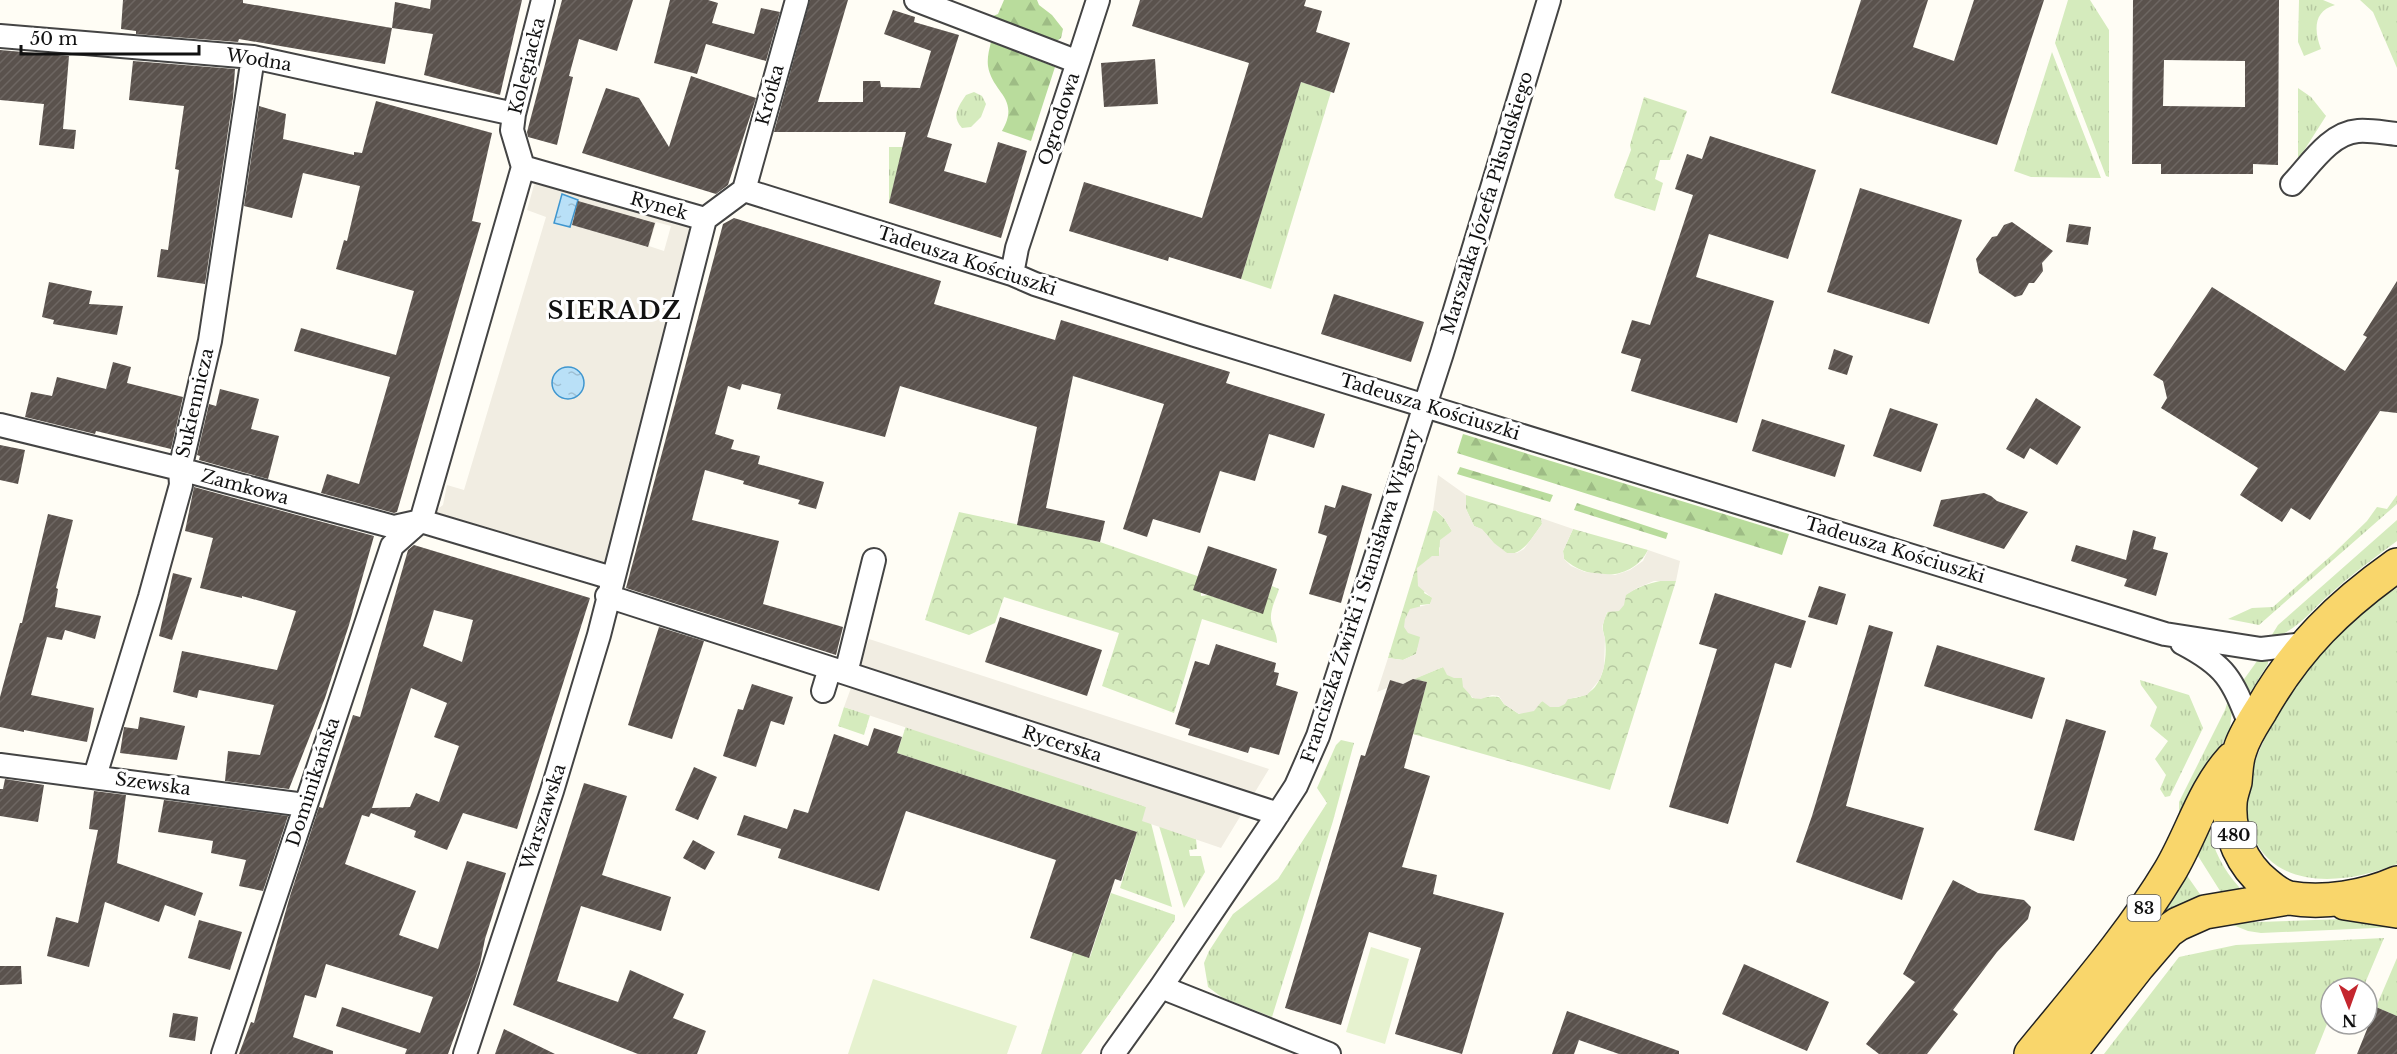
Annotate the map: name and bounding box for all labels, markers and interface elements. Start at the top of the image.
street label: Kolegiacka [504,15,550,117]
scale bar [21,18,200,56]
text: 50 m [30,28,78,50]
street label: Wodna [224,44,293,76]
street label: Krótka [751,62,789,128]
street label: Marszałka Józefa Piłsudskiego [1436,69,1538,337]
street label: Ogrodowa [1034,70,1084,168]
street label: Rynek [628,187,690,225]
street label: Tadeusza Kościuszki [875,222,1059,300]
district label: SIERADZ [548,296,682,325]
street label: Sukiennicza [172,346,218,460]
street label: Tadeusza Kościuszki [1337,369,1523,445]
street label: Franciszka Żwirki i Stanisława Wigury [1296,425,1426,766]
street label: Zamkowa [199,465,291,509]
street label: Tadeusza Kościuszki [1802,512,1988,588]
street label: Dominikańska [282,715,344,849]
street label: Rycerska [1019,721,1105,767]
street label: Warszawska [515,761,571,874]
street label: Szewska [114,768,192,800]
road number: 480 [2212,822,2256,848]
road number: 83 [2128,895,2160,921]
north arrow [2319,976,2379,1036]
text: N [2342,1011,2357,1031]

